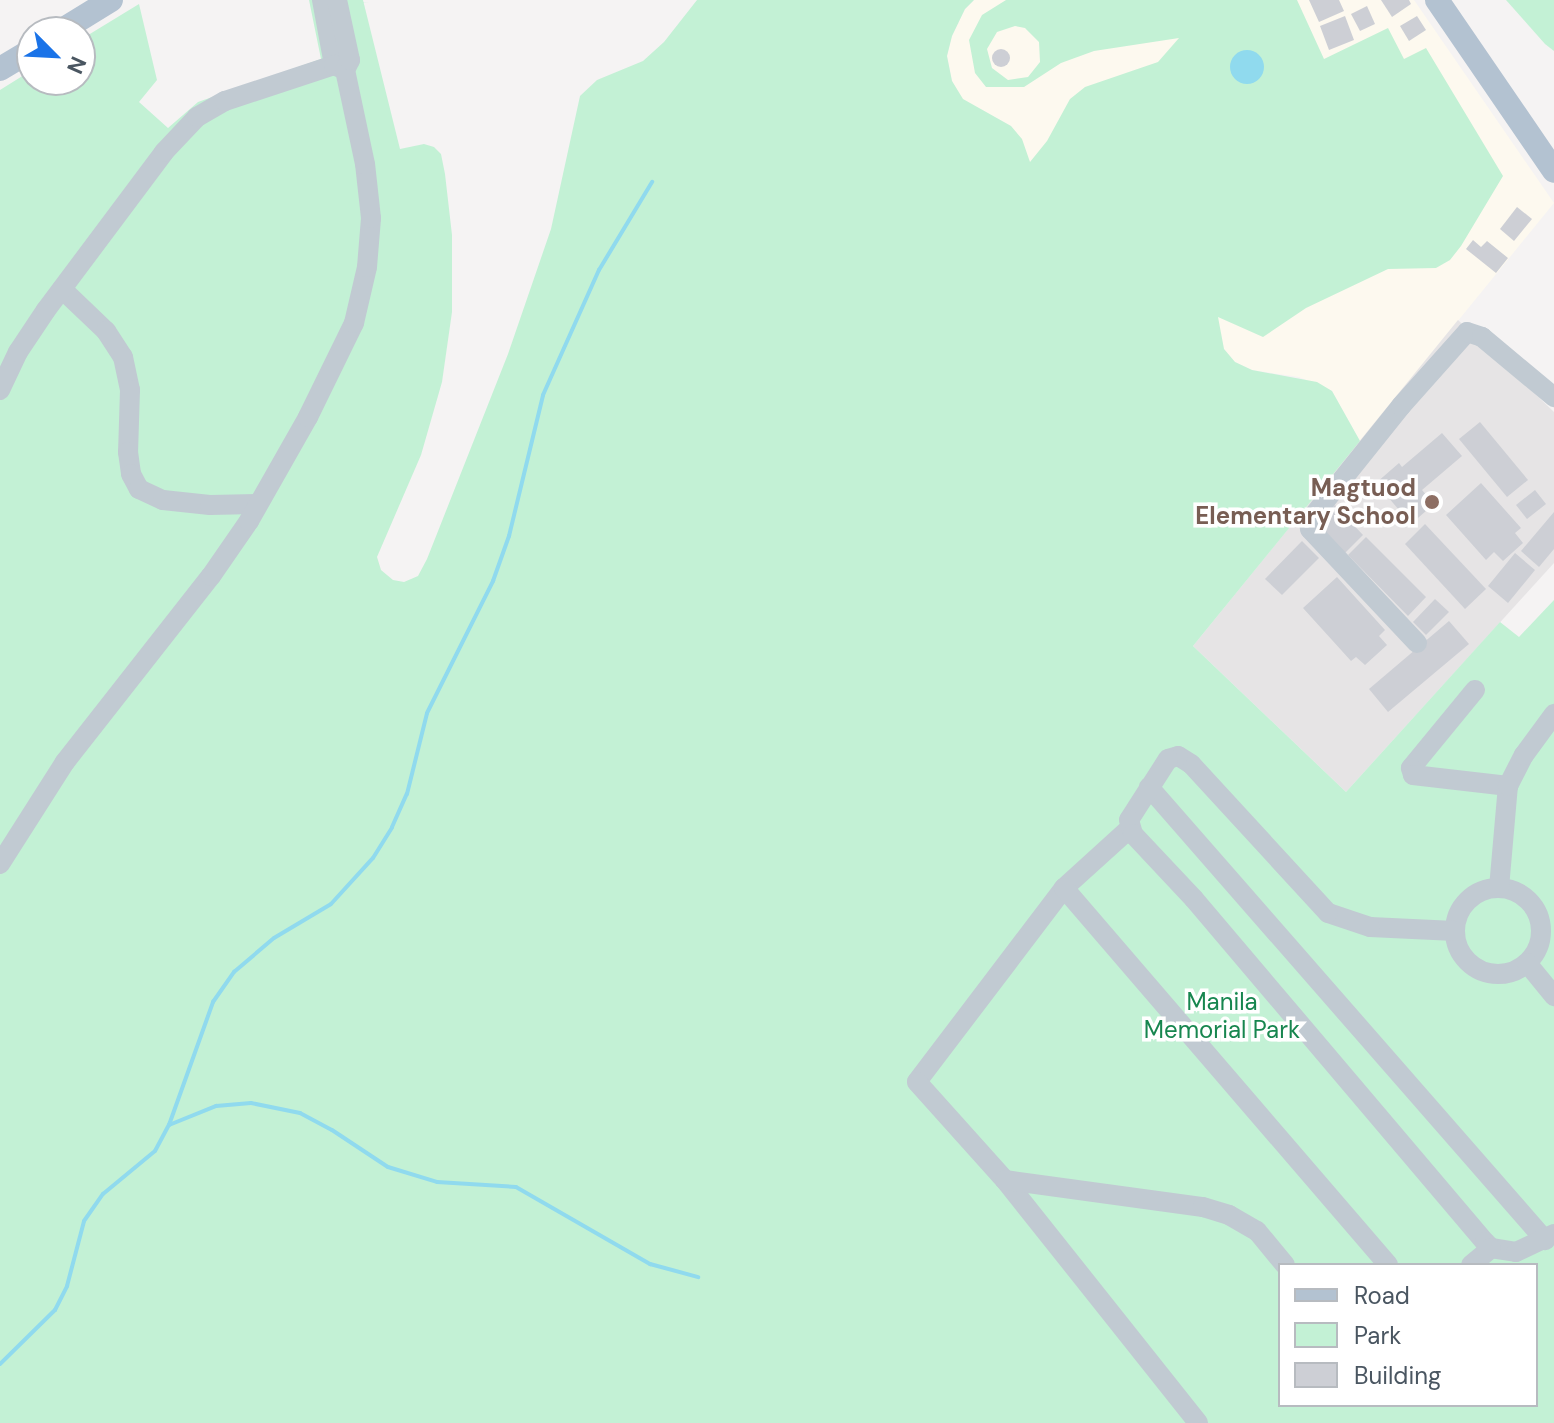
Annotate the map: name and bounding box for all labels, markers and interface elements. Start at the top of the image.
north arrow [16,16,96,96]
text: N [60,52,93,78]
place label: Magtuod Elementary School [1195,474,1416,530]
marker: Magtuod Elementary School [1423,493,1441,511]
park label: Manila Memorial Park [1144,988,1300,1044]
legend [1278,1263,1538,1407]
text: Road [1354,1280,1410,1311]
text: Park [1354,1320,1401,1351]
text: Building [1354,1360,1441,1391]

